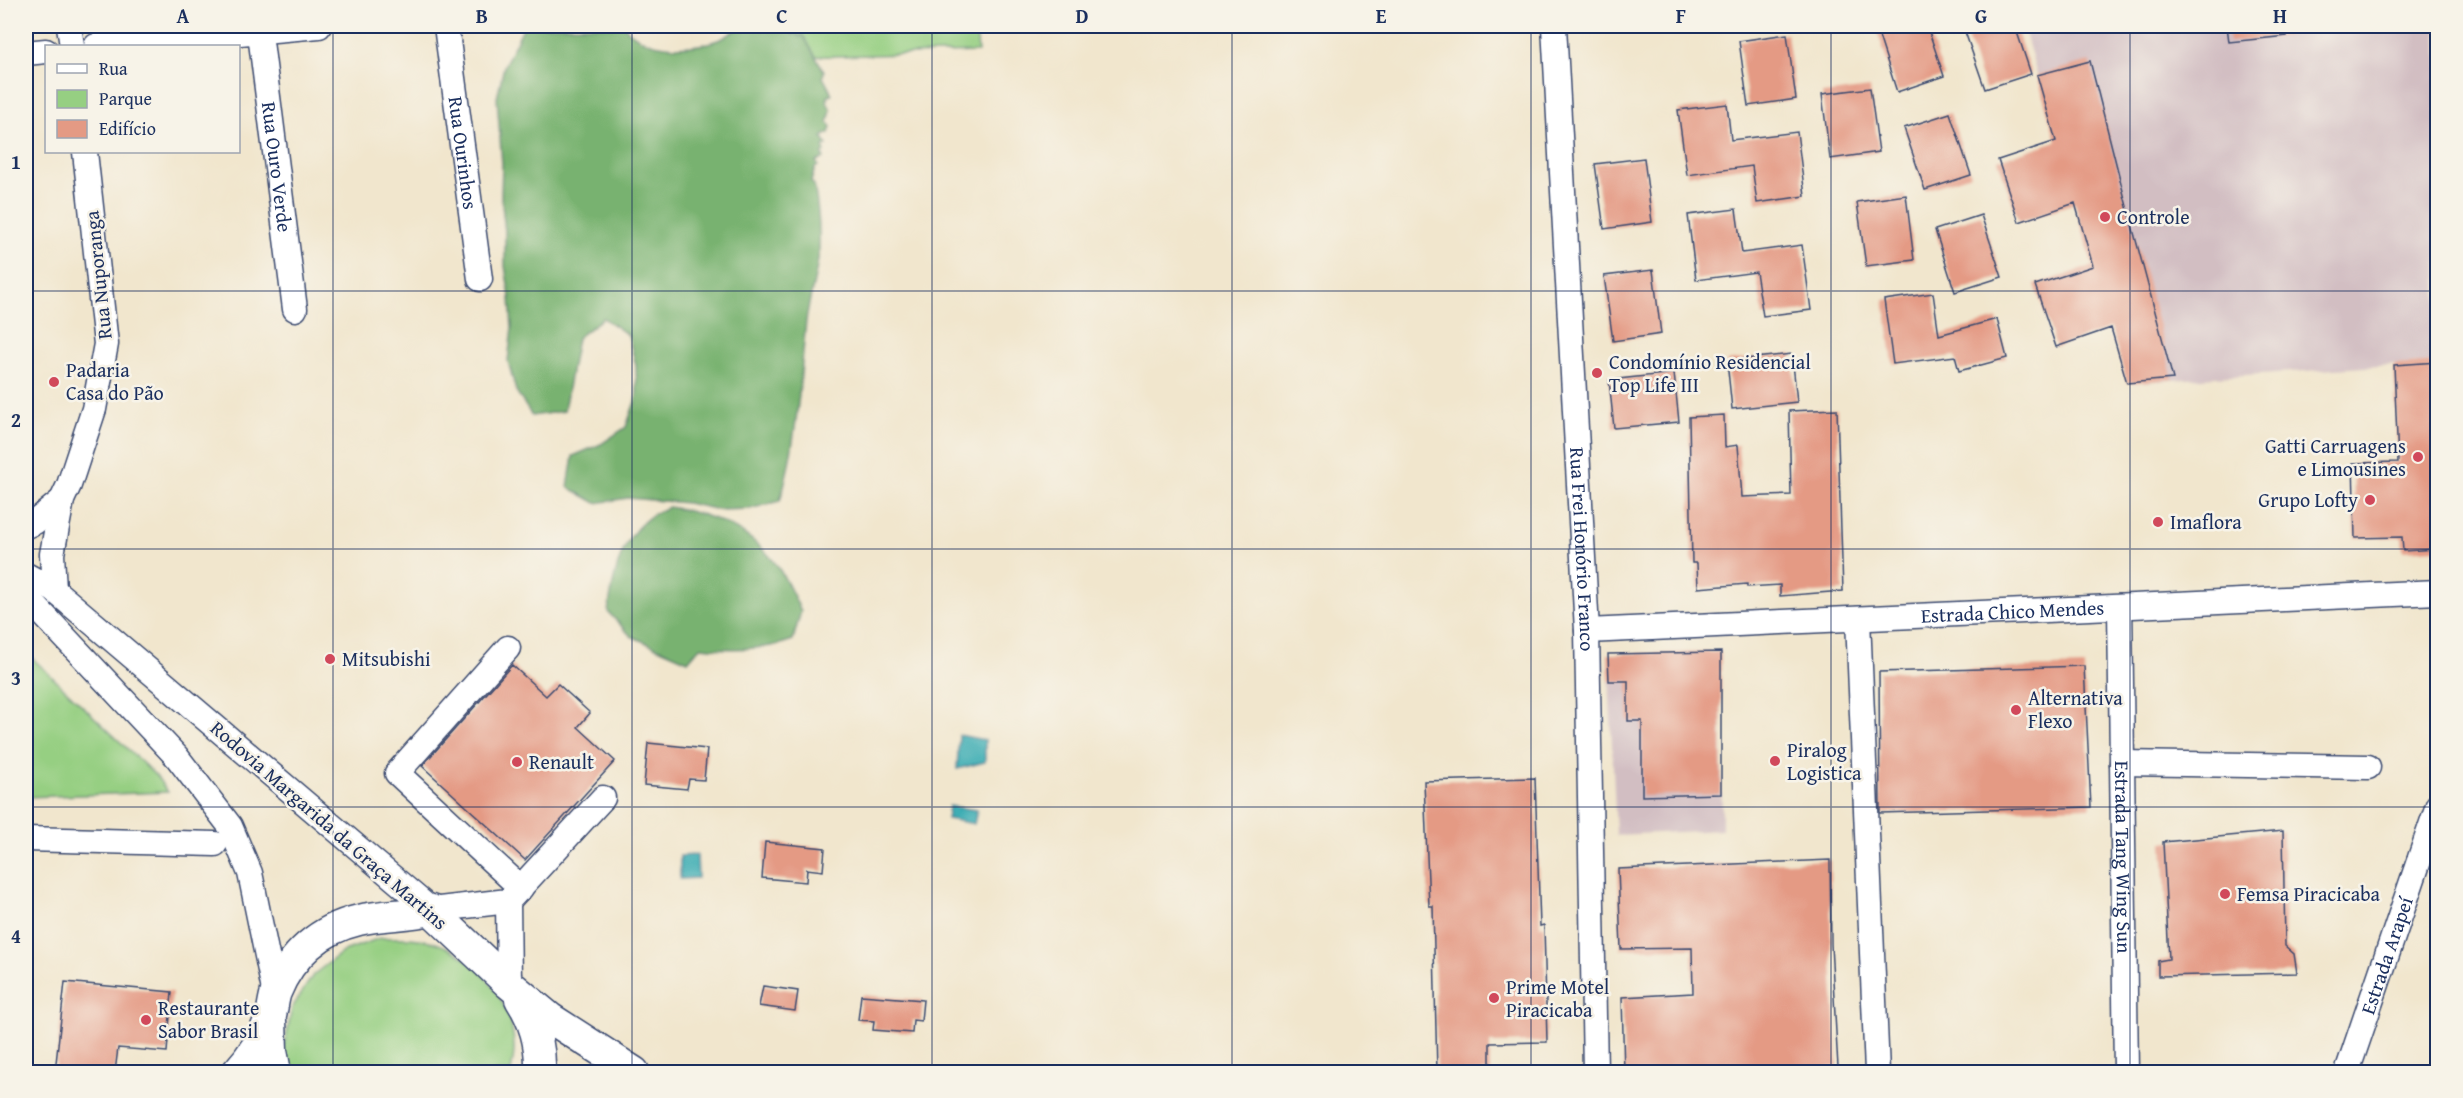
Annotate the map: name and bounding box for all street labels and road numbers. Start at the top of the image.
street label: Rua Ourinhos [442,95,485,211]
street label: Rua Ouro Verde [255,100,300,234]
street label: Rua Nuporanga [76,209,119,341]
street label: Rua Frei Honório Franco [1563,446,1602,652]
street label: Estrada Chico Mendes [1920,592,2105,630]
street label: Rodovia Margarida da Graça Martins [204,713,454,936]
street label: Estrada Tang Wing Sun [2108,760,2139,954]
street label: Estrada Arapeí [2353,892,2420,1018]

